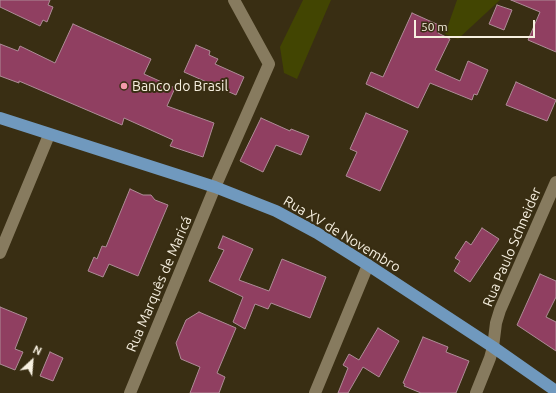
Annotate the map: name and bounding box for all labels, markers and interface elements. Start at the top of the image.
scale bar [416,12,537,38]
text: 50 m [421,20,448,33]
place label: Banco do Brasil [132,78,228,94]
marker: Banco do Brasil [119,81,129,91]
street label: Rua Paulo Schneider [479,185,545,309]
street label: Rua XV de Novembro [280,192,404,276]
street label: Rua Marquês de Maricá [123,214,195,354]
north arrow [12,341,52,381]
text: N [31,343,44,357]

